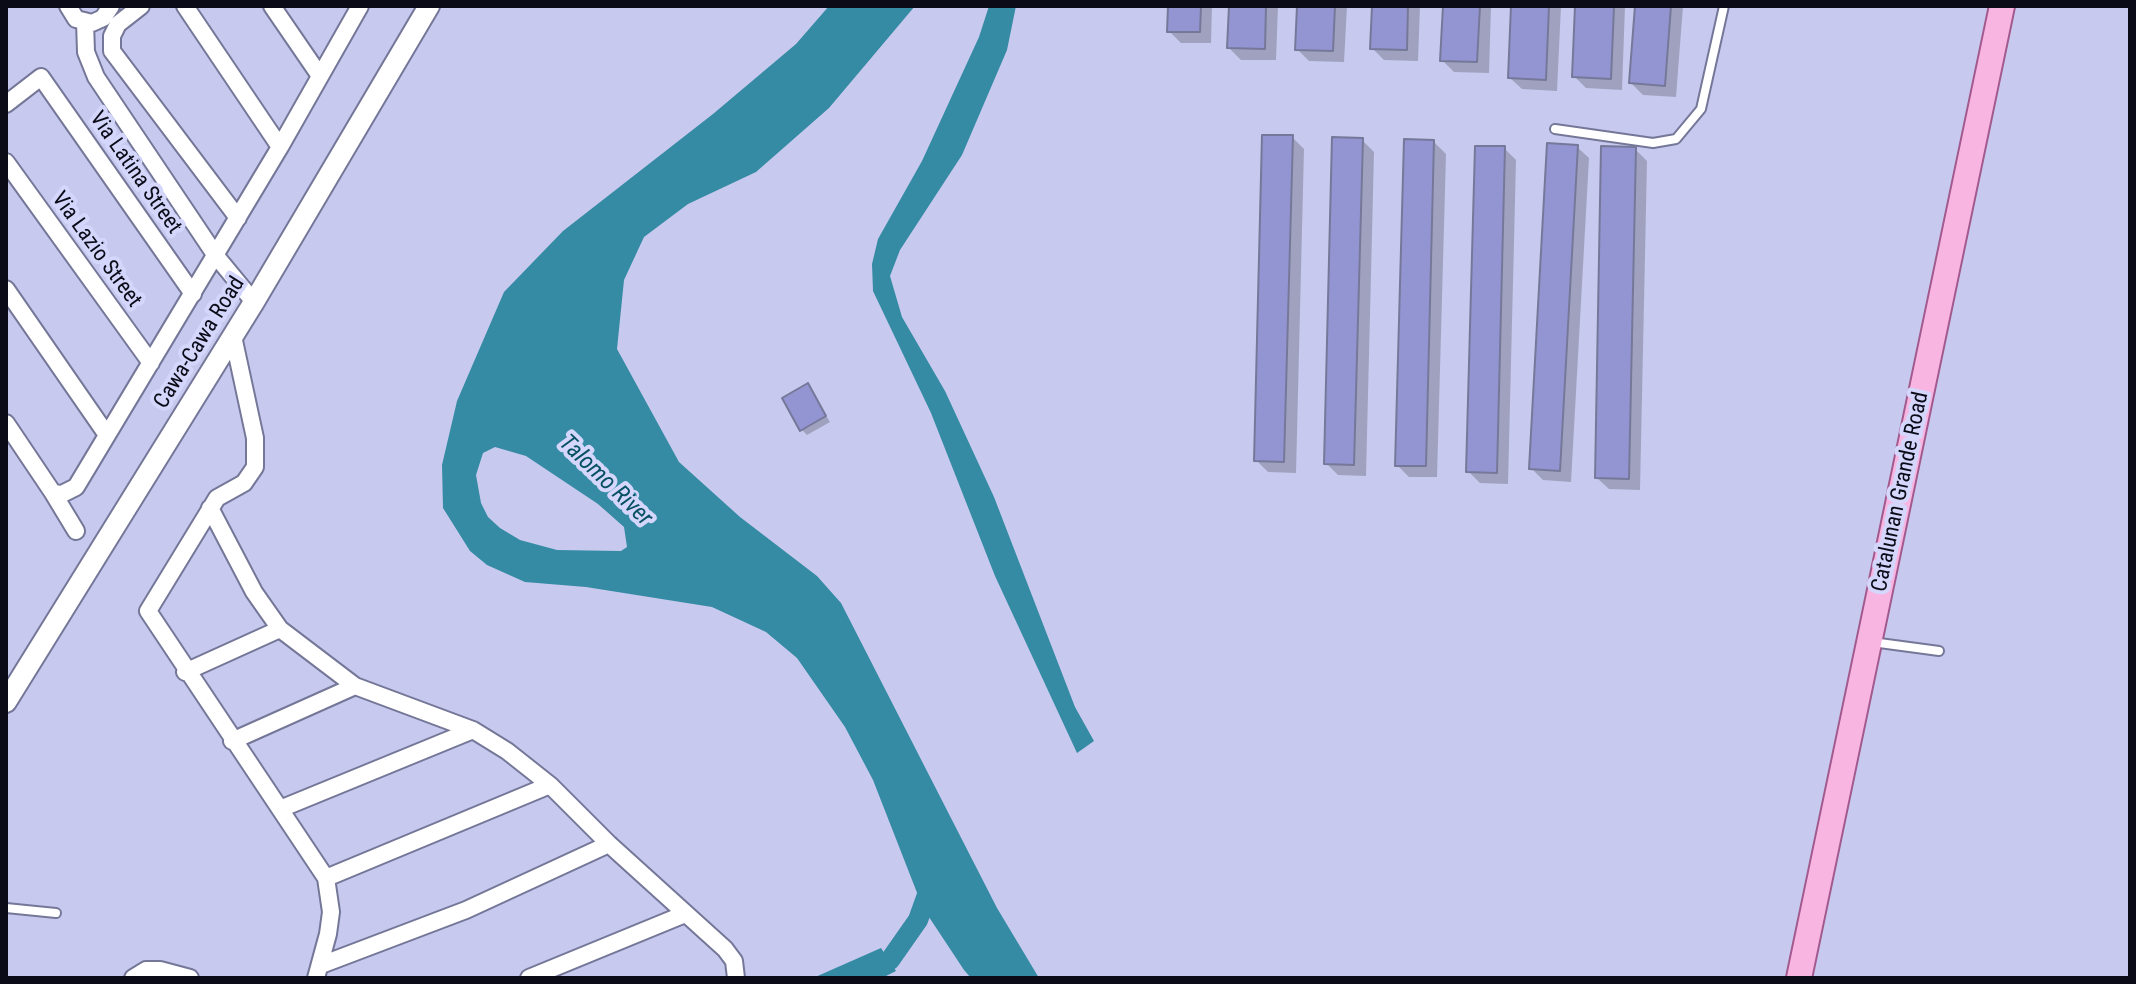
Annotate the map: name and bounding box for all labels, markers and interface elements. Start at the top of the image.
street label: Via Latina Street [83,107,187,239]
street label: Via Lazio Street [45,187,147,313]
street label: Cawa-Cawa Road [149,272,251,414]
street label: Catalunan Grande Road [1867,390,1935,594]
water label: Talomo River [552,429,658,533]

